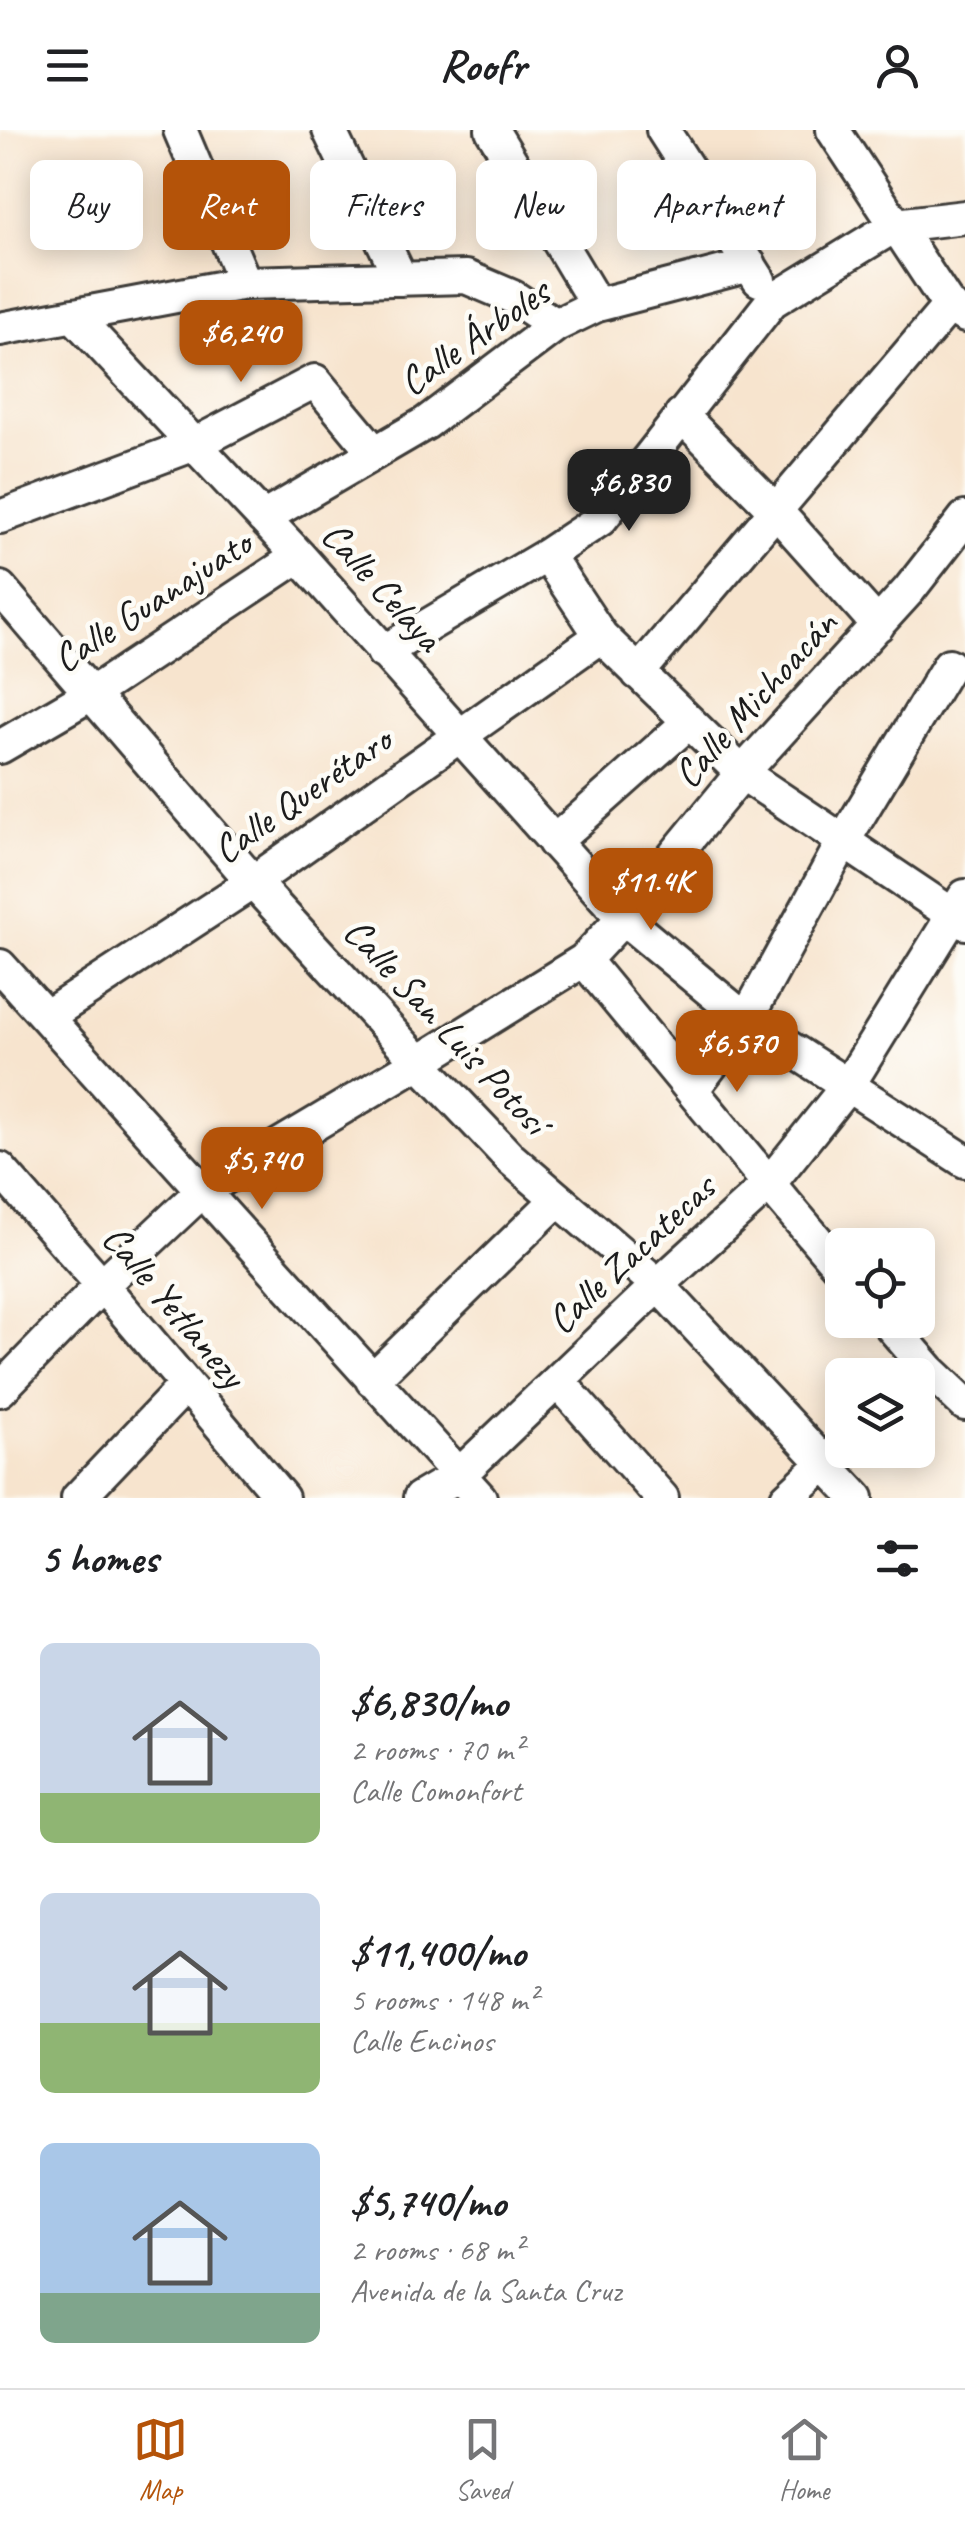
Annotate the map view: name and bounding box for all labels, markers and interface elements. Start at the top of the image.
text: Roofr [439,37,526,94]
icon: menu [40,38,95,93]
icon: person [870,38,925,93]
chip: Buy [30,160,143,250]
chip: Rent [163,160,290,250]
chip: Filters [310,160,456,250]
chip: New [476,160,597,250]
chip: Apartment [617,160,816,250]
street label: Calle Árboles [389,265,562,407]
pin: $6,240 [160,300,322,385]
text: $6,240 [201,312,281,353]
pin: $6,830 [548,449,710,534]
text: $6,830 [589,461,669,502]
street label: Calle Celaya [311,511,455,664]
street label: Calle Guanajuato [43,516,264,684]
street label: Calle Michoacán [662,599,849,798]
street label: Calle Querétaro [203,713,404,875]
pin: $11.4K [570,848,732,933]
text: $11.4K [611,860,691,901]
street label: Calle San Luis Potosí [333,907,564,1150]
pin: $6,570 [656,1010,818,1095]
text: $6,570 [698,1022,776,1063]
pin: $5,740 [181,1127,343,1212]
text: $5,740 [223,1139,301,1180]
street label: Calle Zacatecas [536,1161,728,1345]
street label: Calle Yetlanezy [91,1214,259,1400]
map controls [825,1228,935,1468]
button: locate [825,1228,935,1338]
button: layers [825,1358,935,1468]
icon: filters [870,1531,925,1586]
text: 5 homes [40,1532,158,1585]
text: $6,830/mo [350,1676,508,1729]
icon: home [120,1683,240,1803]
text: 2 rooms · 70 m² [350,1729,523,1770]
text: Calle Comonfort [350,1770,521,1811]
text: $11,400/mo [350,1926,526,1979]
icon: home [120,1933,240,2053]
text: 5 rooms · 148 m² [350,1979,537,2020]
text: Calle Encinos [350,2020,493,2061]
text: $5,740/mo [350,2176,506,2229]
icon: home [120,2183,240,2303]
text: 2 rooms · 68 m² [350,2229,523,2270]
text: Avenida de la Santa Cruz [350,2270,622,2311]
tab: Map [133,2412,188,2507]
tab: Saved [455,2412,510,2507]
tab: Home [777,2412,832,2507]

